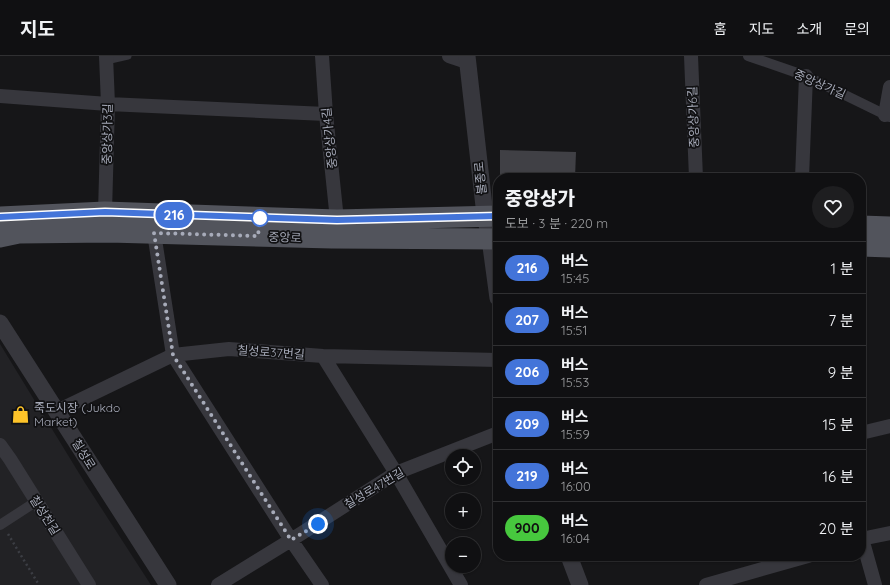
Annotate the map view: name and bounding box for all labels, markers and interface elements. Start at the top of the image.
text: 지도 [20,17,55,41]
text: 홈 [714,20,727,38]
text: 지도 [749,20,774,38]
text: 소개 [796,20,822,38]
text: 문의 [844,20,870,38]
street label: 중앙상가길 [792,66,848,102]
street label: 중앙상가6길 [684,86,702,148]
street label: 중앙상가3길 [99,103,115,165]
street label: 중앙상가4길 [318,107,340,169]
street label: 불종로 [471,161,489,195]
text: 중앙상가 [505,186,575,210]
button: heart [812,186,854,228]
line badge: 216 [151,202,197,228]
text: 216 [163,206,185,224]
unlabelled marker [251,209,269,227]
text: 도보 · 3 분 · 220 m [505,215,608,231]
street label: 중앙로 [268,229,302,245]
text: 버스 [561,251,589,270]
text: 216 [516,259,538,277]
text: 1 분 [831,259,854,278]
text: 15:45 [561,270,589,286]
text: 버스 [561,303,589,322]
text: 207 [515,311,539,329]
text: 7 분 [828,311,854,330]
text: 15:51 [561,322,587,338]
street label: 칠성로37번길 [237,342,305,362]
text: 버스 [561,355,589,374]
text: 206 [515,363,539,381]
text: 9 분 [828,363,854,382]
text: 15:53 [561,374,589,390]
place label: 죽도시장 (Jukdo Market) [34,400,120,429]
shop icon: 죽도시장 (Jukdo Market) [11,404,31,424]
text: 버스 [561,407,589,426]
text: 209 [515,415,539,433]
text: 15 분 [822,415,854,434]
text: 15:59 [561,426,590,442]
street label: 칠성로 [69,436,99,472]
map controls [445,449,481,573]
button: locate [445,449,481,485]
text: 버스 [561,459,589,478]
street label: 칠성로47번길 [341,464,407,512]
text: 219 [516,467,538,485]
text: 16 분 [822,467,854,486]
text: 16:00 [561,478,591,494]
street label: 칠성천길 [27,492,63,538]
button: + [445,493,481,529]
text: 버스 [561,511,589,530]
your location [308,514,328,534]
text: 900 [514,519,540,537]
text: 20 분 [819,519,854,538]
text: 16:04 [561,530,590,546]
button: − [445,537,481,573]

